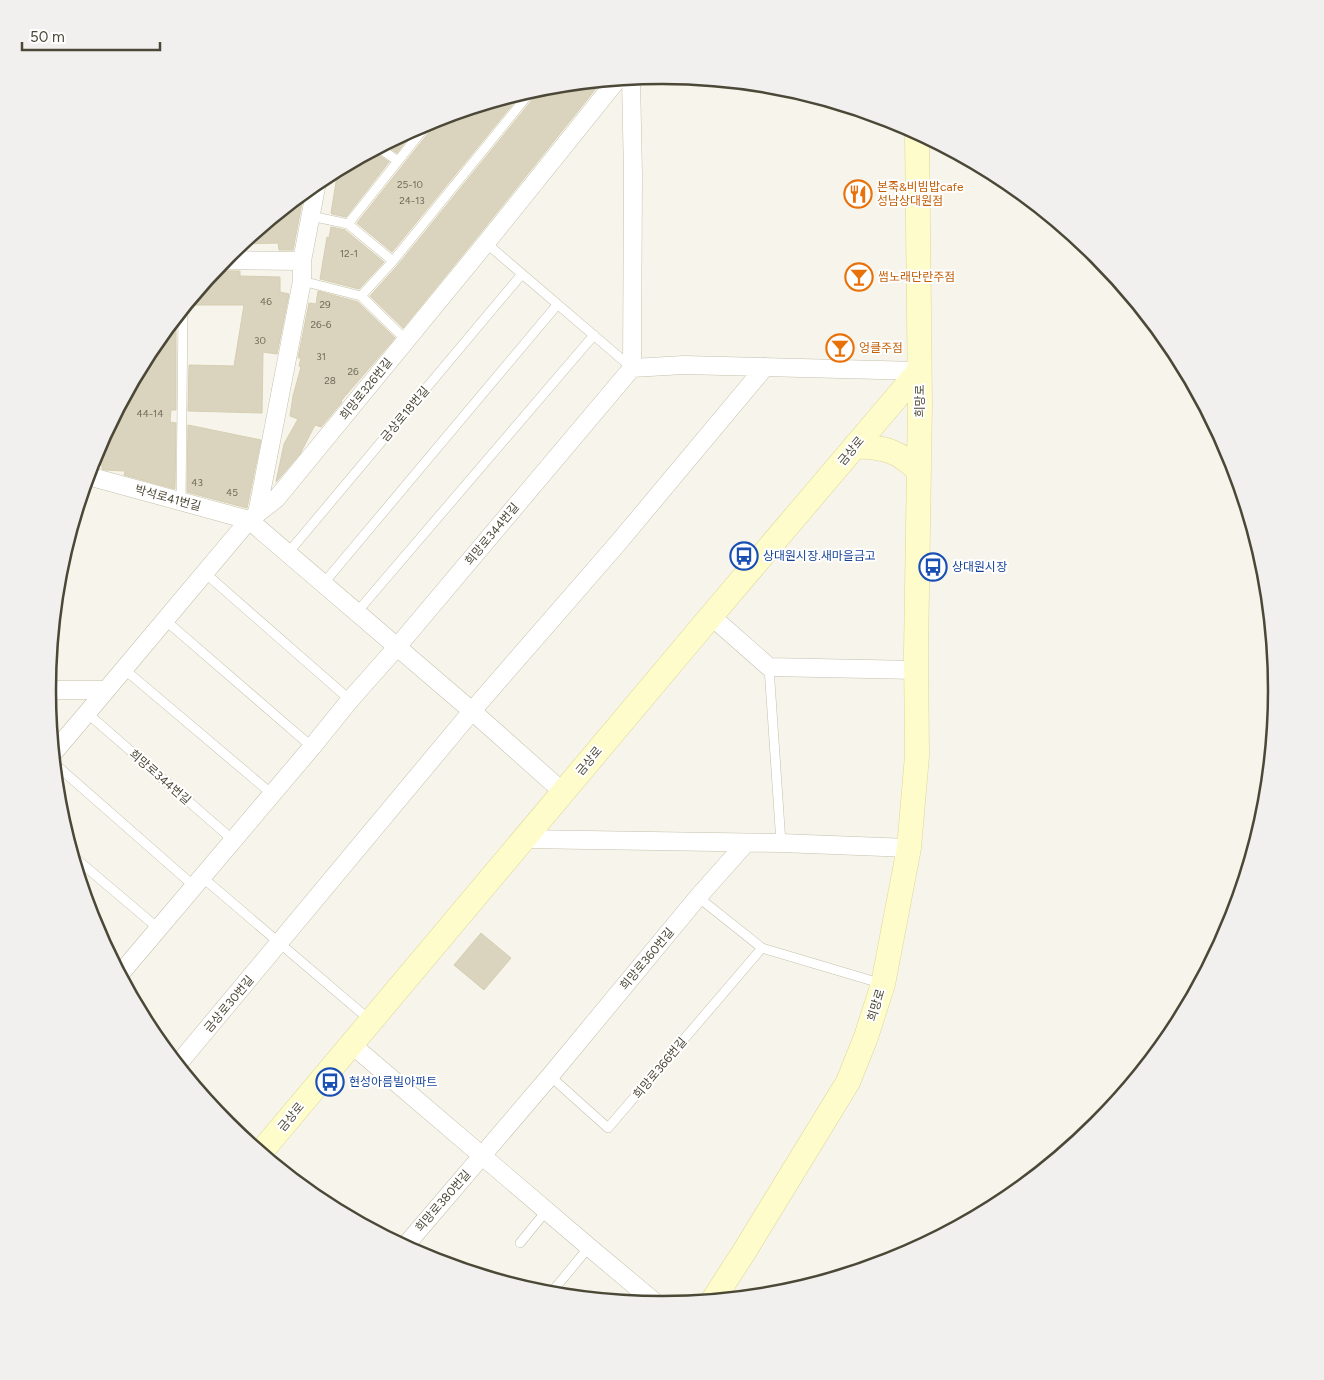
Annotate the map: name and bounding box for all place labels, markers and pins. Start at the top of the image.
restaurant icon: 본죽&비빔밥cafe 성남상대원점 [843,179,873,209]
place label: 본죽&비빔밥cafe 성남상대원점 [877,180,964,208]
bar icon: 썸노래단란주점 [844,262,874,292]
place label: 썸노래단란주점 [878,270,955,284]
bar icon: 엉클주점 [825,333,855,363]
place label: 엉클주점 [859,341,903,355]
bus stop icon: 상대원시장.새마을금고 [729,541,759,571]
place label: 상대원시장.새마을금고 [763,549,876,563]
bus stop icon: 상대원시장 [918,552,948,582]
place label: 상대원시장 [952,560,1007,574]
bus stop icon: 현성아름빌아파트 [315,1067,345,1097]
place label: 현성아름빌아파트 [349,1075,437,1089]

